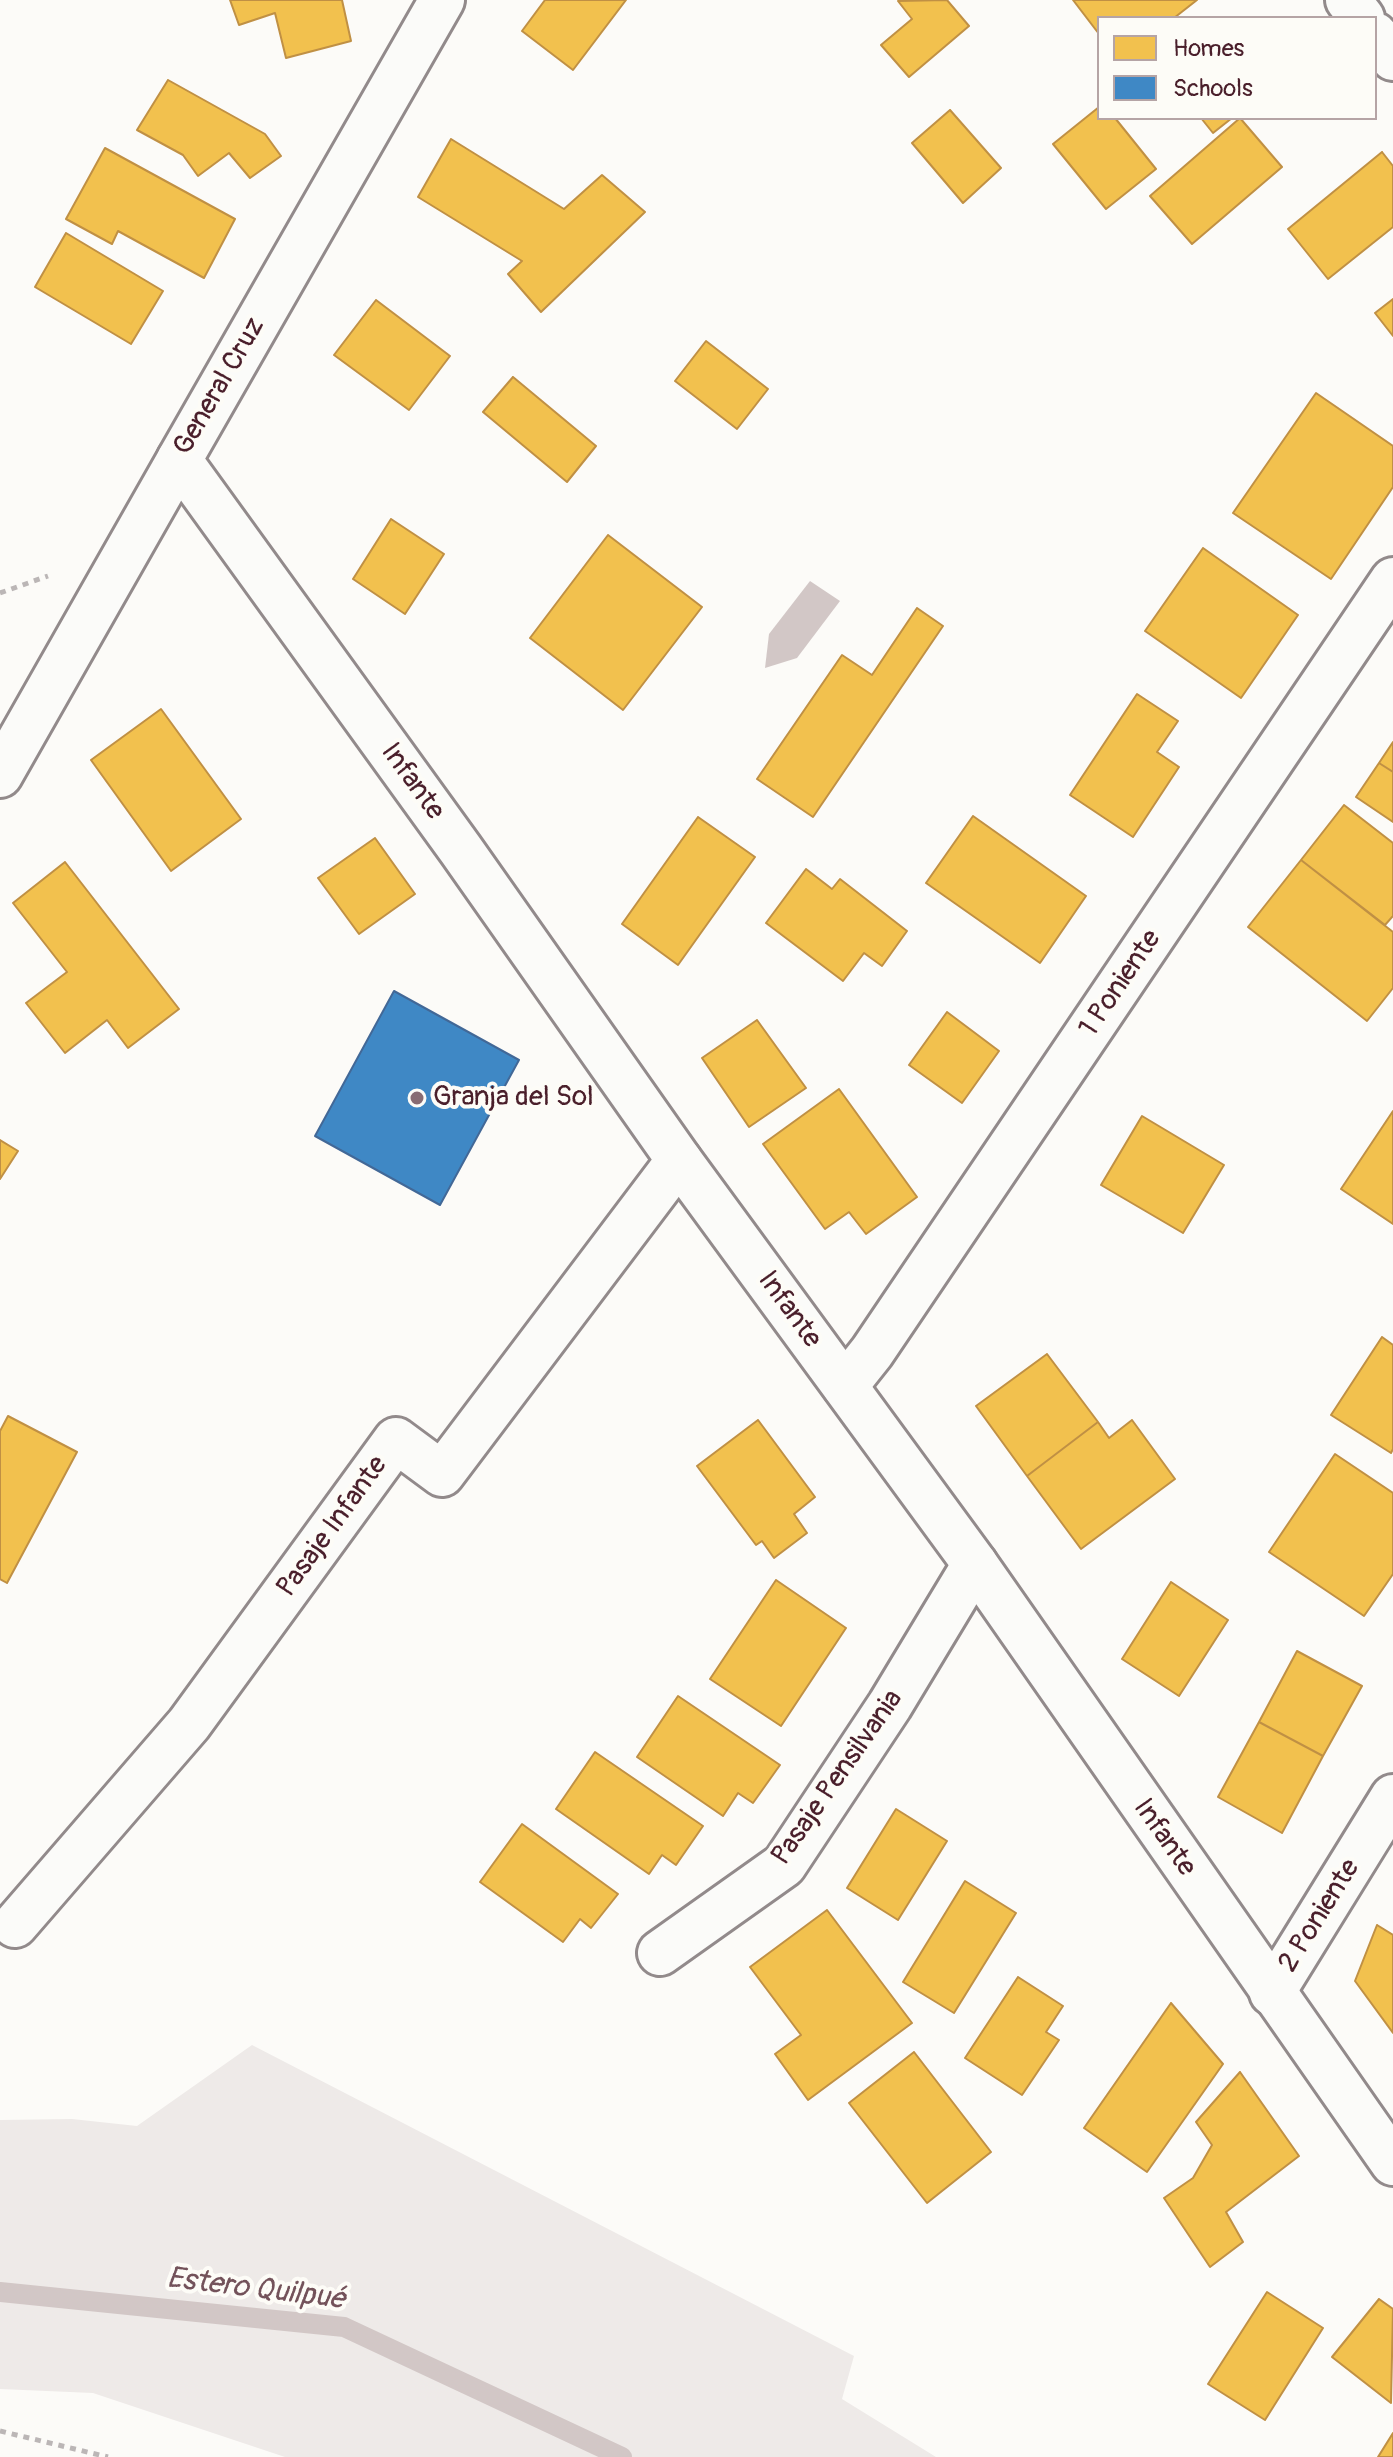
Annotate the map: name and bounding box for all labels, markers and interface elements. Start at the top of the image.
legend [1097,16,1377,120]
text: Homes [1173,34,1244,63]
text: Schools [1173,74,1253,103]
street label: General Cruz [167,312,273,462]
street label: Infante [373,737,451,827]
street label: 1 Poniente [1073,924,1169,1044]
place label: Granja del Sol [433,1081,594,1115]
marker: Granja del Sol [408,1089,426,1107]
street label: Infante [750,1265,828,1355]
street label: Pasaje Infante [271,1450,395,1604]
street label: Pasaje Pensilvania [765,1684,911,1872]
street label: Infante [1125,1793,1203,1883]
street label: 2 Poniente [1272,1853,1368,1979]
water label: Estero Quilpué [165,2261,347,2319]

